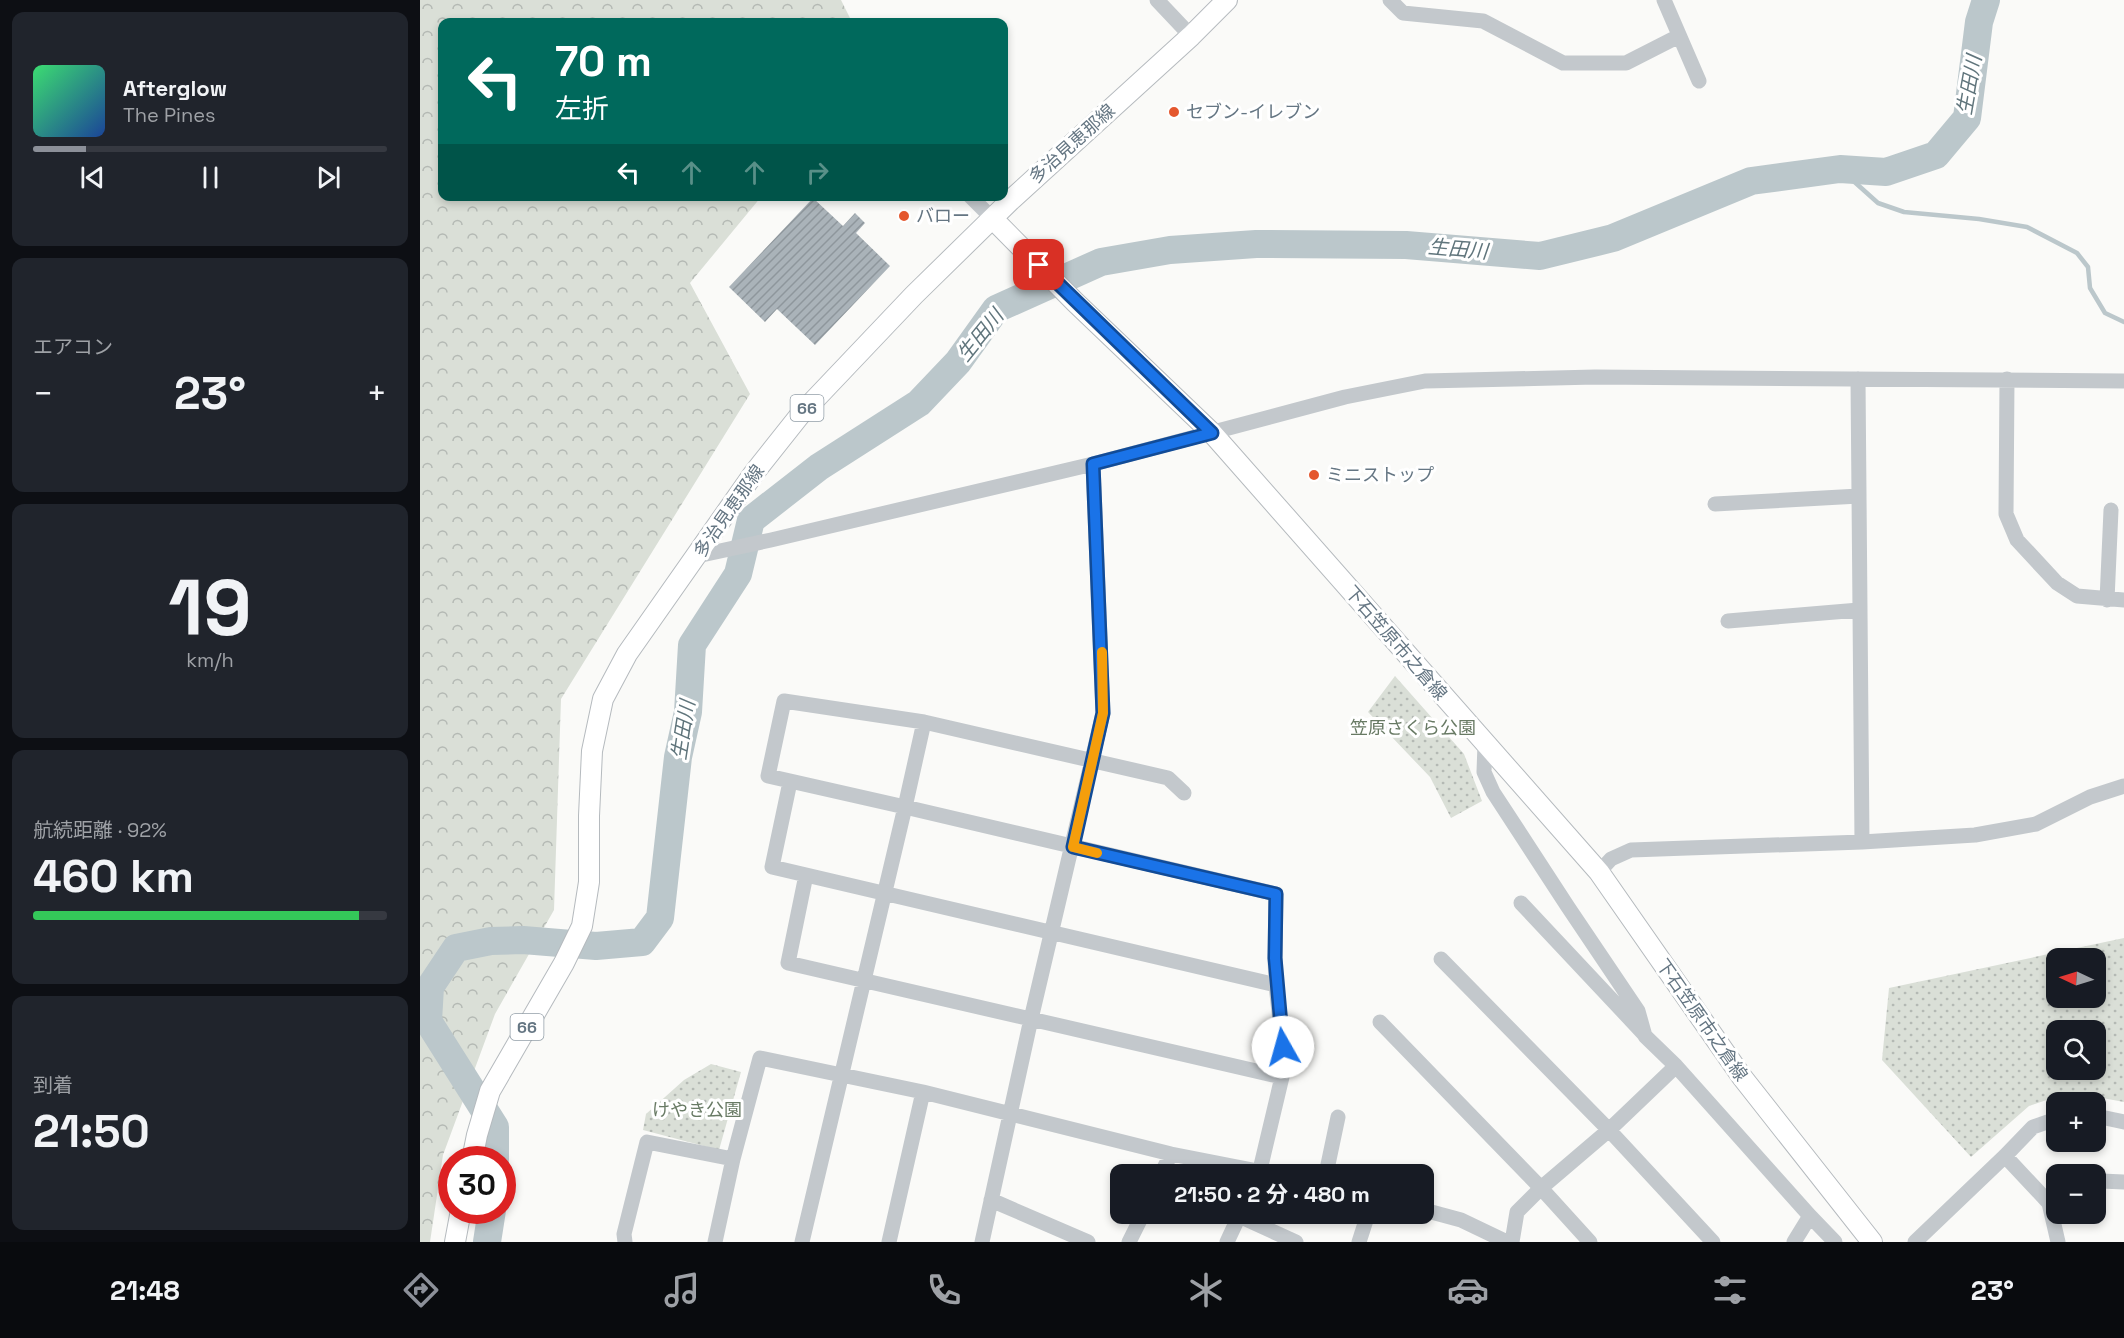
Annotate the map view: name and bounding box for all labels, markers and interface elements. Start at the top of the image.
text: 70 m [555,35,652,88]
icon: left [456,42,534,120]
water label: 生田川 [1951,51,1987,117]
text: Afterglow [123,74,227,102]
text: 左折 [555,91,609,126]
street label: 多治見恵那線 [1024,99,1119,188]
place label: セブン-イレブン [1186,100,1320,123]
text: The Pines [123,102,216,128]
marker: セブン-イレブン [1167,105,1181,119]
icon: left [612,156,645,189]
icon: ahead [675,156,708,189]
icon: ahead [738,156,771,189]
icon: right [801,156,834,189]
icon: previous [76,161,109,194]
icon: pause [194,161,227,194]
icon: next [312,161,345,194]
place label: バロー [916,204,970,227]
marker: バロー [897,209,911,223]
water label: 生田川 [1427,233,1491,265]
pin [1013,239,1064,290]
icon: arrive [1022,248,1055,281]
water label: 生田川 [951,302,1010,366]
text: エアコン [33,334,113,360]
text: 23° [174,365,246,422]
text: − [33,373,53,415]
text: + [367,373,387,415]
road number: 66 [790,395,824,421]
street label: 多治見恵那線 [688,460,769,562]
place label: ミニストップ [1326,463,1434,486]
marker: ミニストップ [1307,468,1321,482]
text: 19 [168,558,252,658]
street label: 下石笠原市之倉線 [1340,581,1452,705]
text: km/h [186,647,234,673]
water label: 生田川 [665,696,701,762]
park label: 笠原さくら公園 [1350,716,1476,739]
text: 航続距離 · 92% [33,817,167,843]
text: 460 km [33,848,194,905]
north arrow [2046,948,2106,1008]
map controls [2046,948,2106,1224]
street label: 下石笠原市之倉線 [1652,954,1753,1085]
road number: 66 [510,1014,544,1040]
position arrow [1251,1015,1315,1079]
button: search [2046,1020,2106,1080]
text: 到着 [33,1072,73,1098]
button: + [2046,1092,2106,1152]
park label: けやき公園 [652,1098,742,1121]
text: 21:50 [33,1103,150,1160]
speed limit sign: 30 [438,1146,516,1224]
button: − [2046,1164,2106,1224]
text: 21:50 · 2 分 · 480 m [1174,1180,1370,1208]
icon: directions [400,1269,442,1311]
icon: music [661,1269,703,1311]
icon: phone [923,1269,965,1311]
icon: climate [1185,1269,1227,1311]
icon: car [1447,1269,1489,1311]
icon: filters [1709,1269,1751,1311]
text: 21:48 [110,1273,180,1308]
text: 23° [1971,1273,2014,1308]

